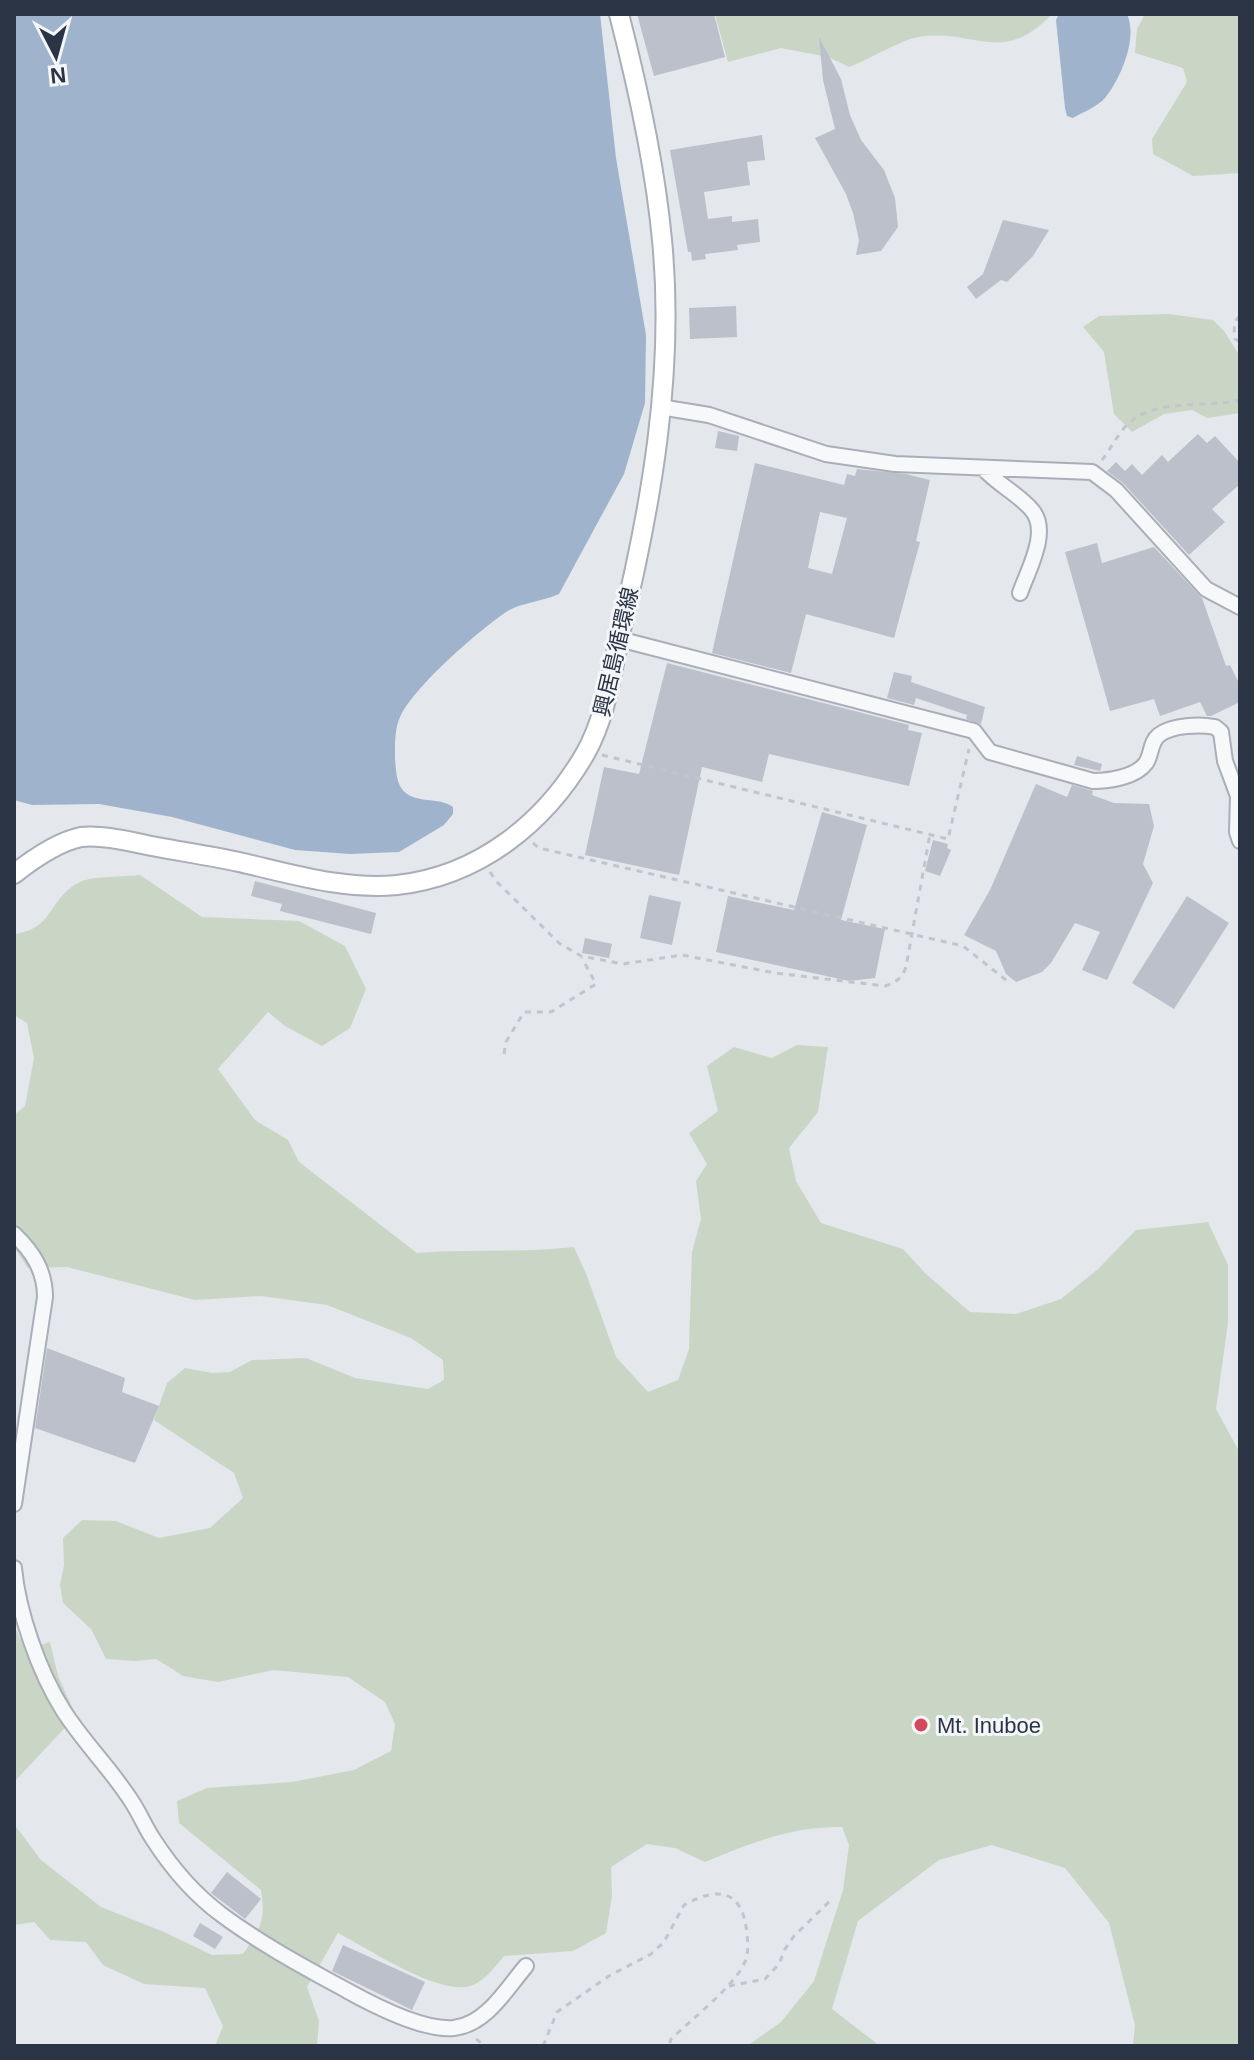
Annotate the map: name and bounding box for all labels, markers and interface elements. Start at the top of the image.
north arrow [16,16,96,96]
text: N [49,62,67,89]
street label: 興居島循環線 [589,585,643,719]
place label: Mt. Inuboe [937,1713,1041,1738]
marker: Mt. Inuboe [912,1716,930,1734]

